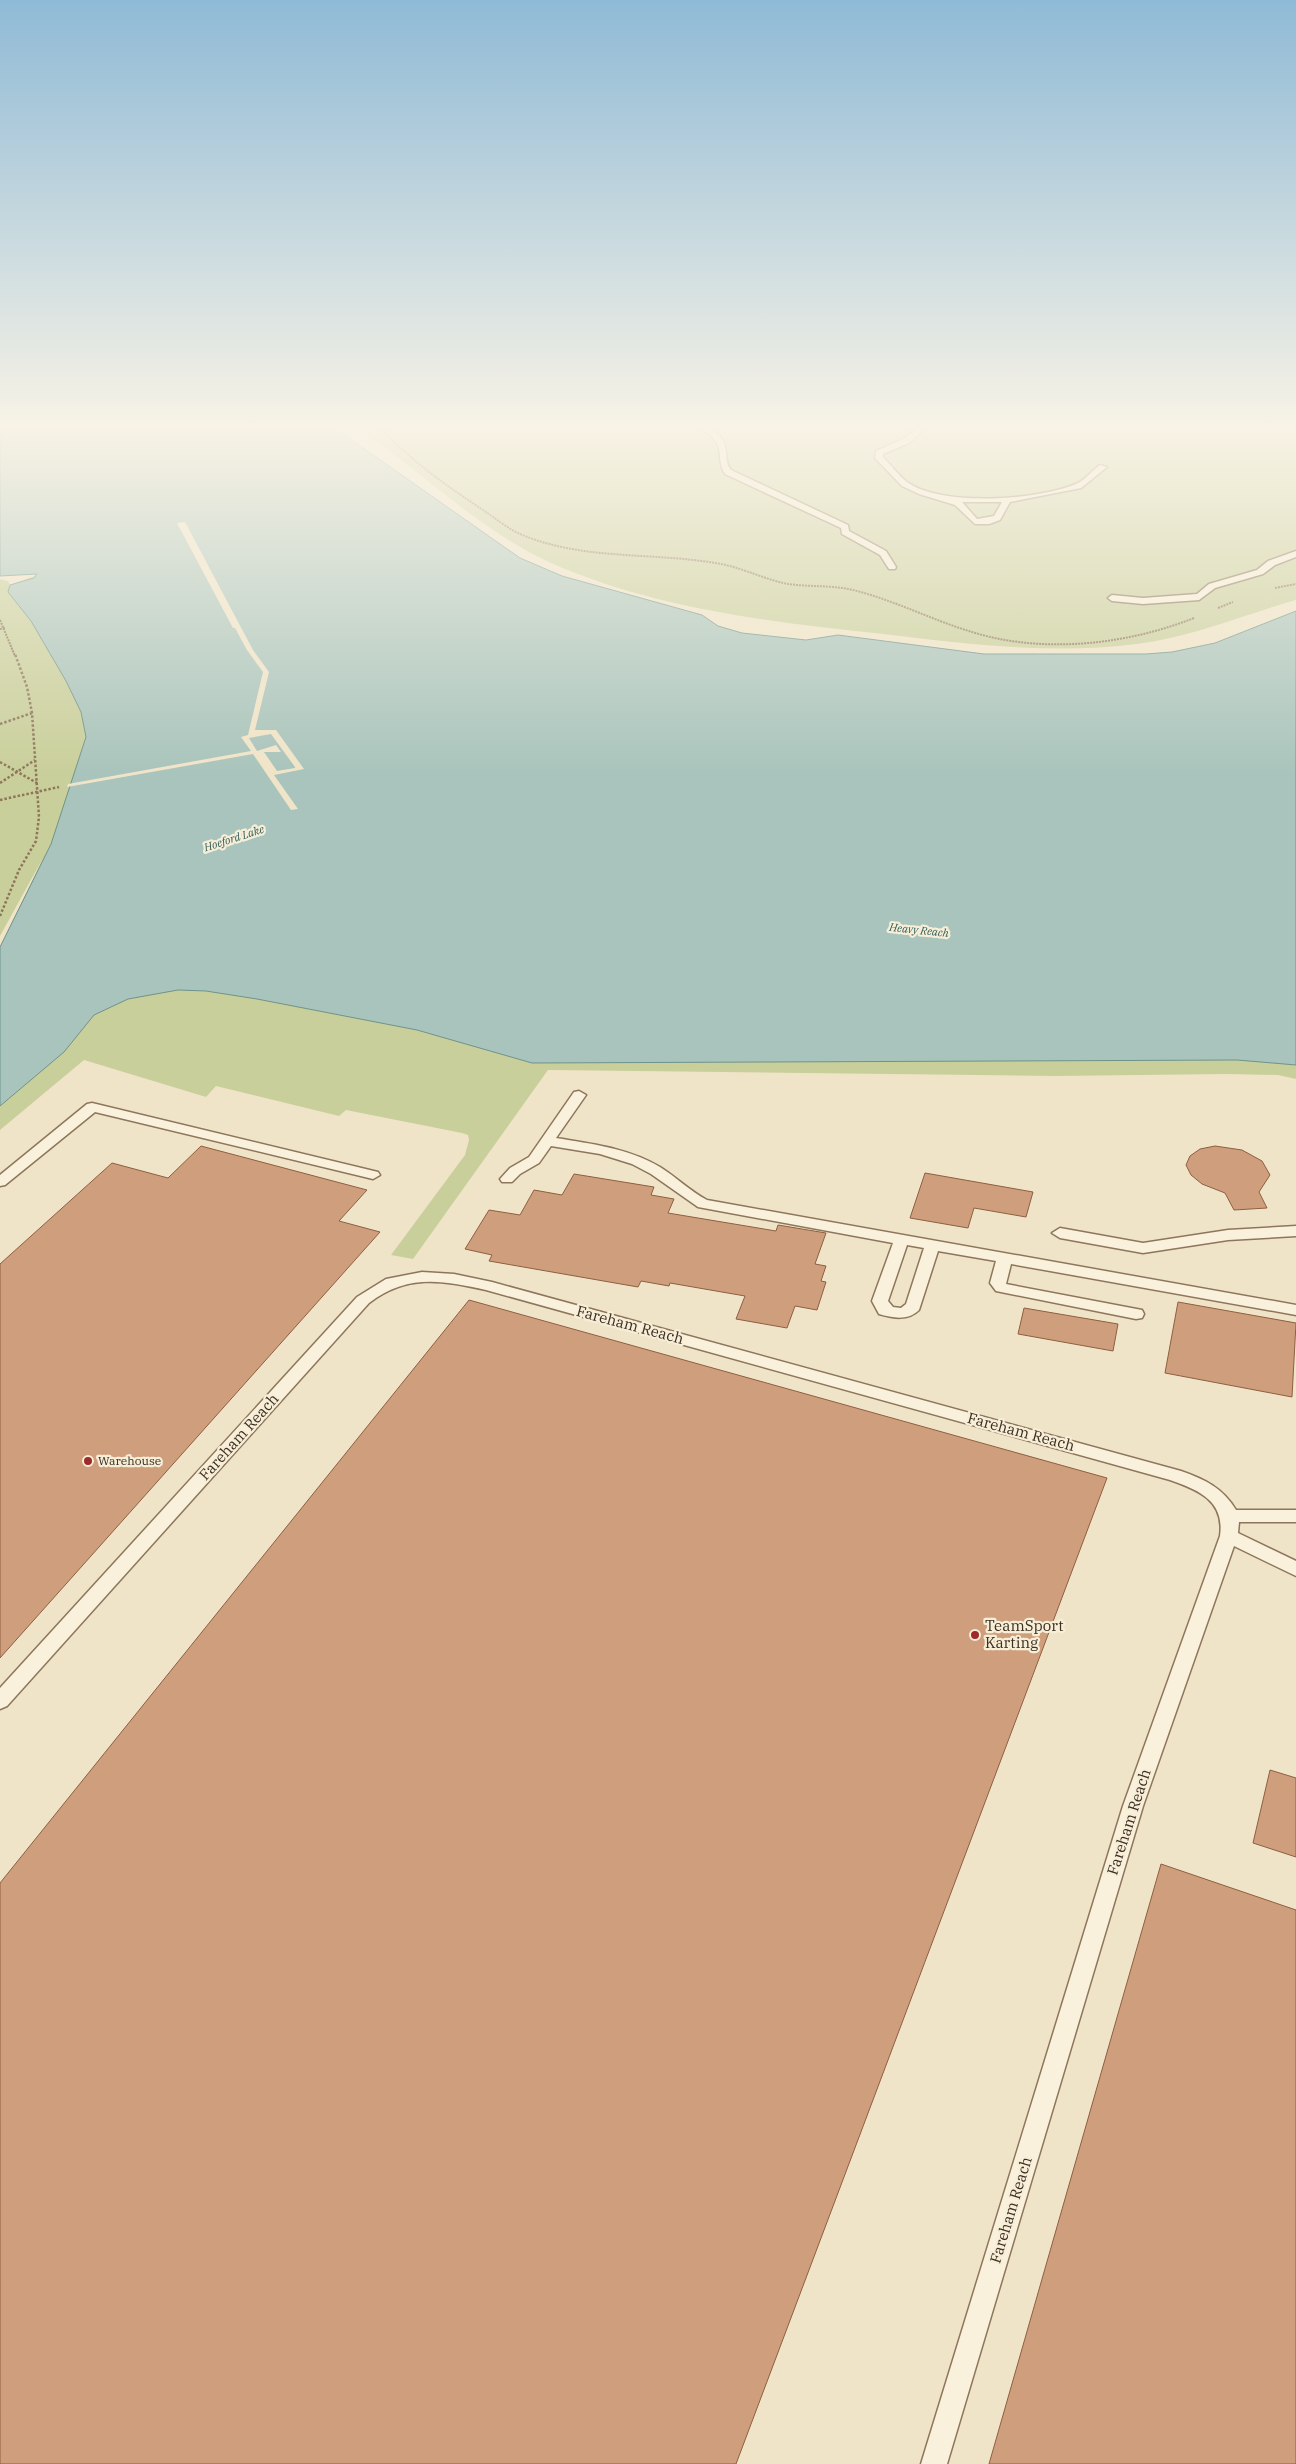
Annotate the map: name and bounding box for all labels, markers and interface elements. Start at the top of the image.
water label: Hoeford Lake [201,822,266,855]
water label: Heavy Reach [888,920,949,940]
street label: Fareham Reach [574,1301,686,1348]
street label: Fareham Reach [195,1389,283,1484]
street label: Fareham Reach [965,1408,1077,1455]
place label: Warehouse [98,1453,161,1468]
marker: Warehouse [82,1455,94,1467]
place label: TeamSport Karting [985,1616,1063,1652]
marker: TeamSport Karting [969,1629,981,1641]
street label: Fareham Reach [1102,1766,1155,1877]
street label: Fareham Reach [985,2154,1036,2265]

